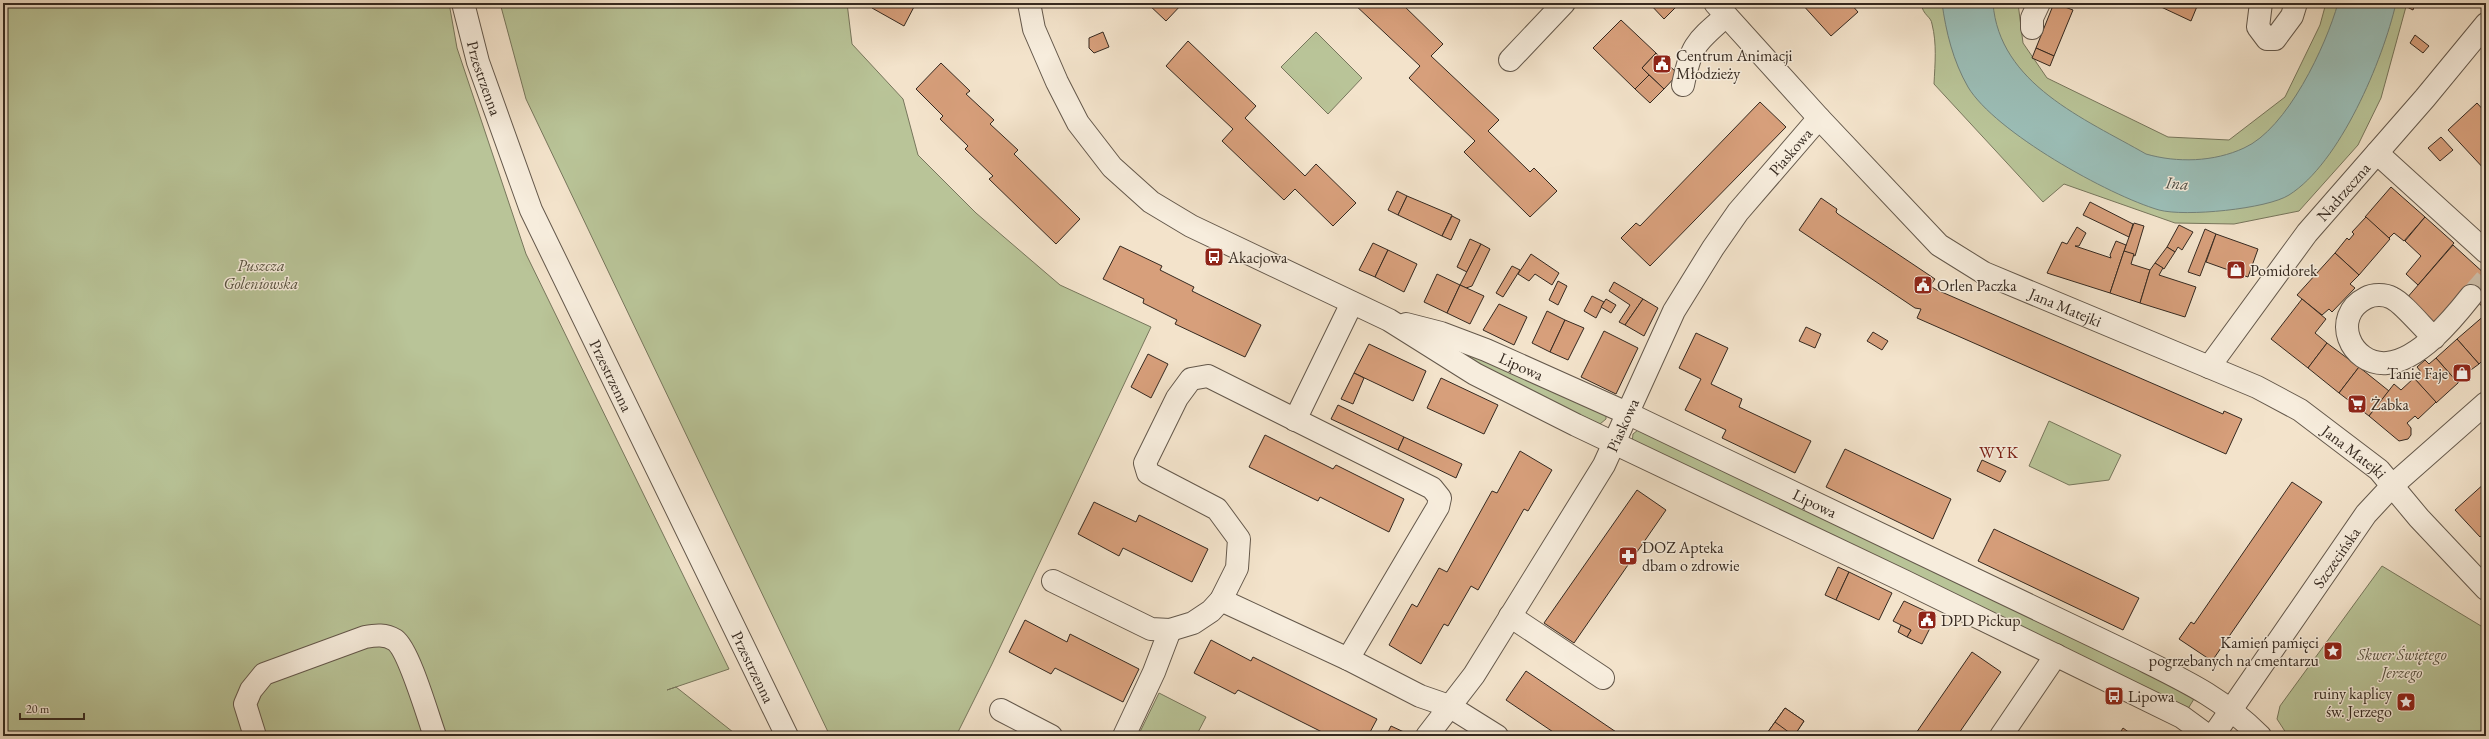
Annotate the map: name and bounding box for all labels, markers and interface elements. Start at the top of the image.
street label: Przestrzenna [462,38,507,119]
place label: Centrum Animacji Młodzieży [1676,45,1792,84]
public building icon: Centrum Animacji Młodzieży [1651,53,1673,75]
street label: Piaskowa [1764,123,1817,180]
street label: Nadrzeczna [2312,157,2375,226]
water label: Ina [2164,171,2189,195]
bus stop icon: Akacjowa [1203,246,1225,268]
place label: Akacjowa [1227,247,1288,268]
park label: Puszcza Goleniowska [224,255,298,294]
shop icon: Pomidorek [2225,259,2247,281]
place label: Pomidorek [2250,260,2318,281]
public building icon: Orlen Paczka [1912,274,1934,296]
place label: Orlen Paczka [1937,275,2017,296]
street label: Jana Matejki [2024,282,2105,331]
street label: Przestrzenna [585,336,638,415]
street label: Lipowa [1496,347,1547,385]
shop icon: Tanie Faje [2451,362,2473,384]
place label: Tanie Faje [2387,363,2448,384]
supermarket icon: Żabka [2346,393,2368,415]
street label: Piaskowa [1601,394,1644,455]
place label: Żabka [2371,394,2410,415]
street label: Jana Matejki [2316,419,2392,483]
district label: WYK [1979,441,2019,463]
street label: Lipowa [1789,483,1841,523]
street label: Szczecińska [2308,522,2365,592]
place label: DOZ Apteka dbam o zdrowie [1642,537,1739,576]
pharmacy icon: DOZ Apteka dbam o zdrowie [1617,545,1639,567]
public building icon: DPD Pickup [1916,609,1938,631]
place label: DPD Pickup [1941,610,2021,631]
street label: Przestrzenna [727,627,780,707]
place label: Kamień pamięci pogrzebanych na cmentarzu [2149,632,2320,671]
place icon: Kamień pamięci pogrzebanych na cmentarzu [2322,640,2344,662]
park label: Skwer Świętego Jerzego [2356,644,2447,683]
place label: ruiny kaplicy św. Jerzego [2313,683,2393,722]
bus stop icon: Lipowa [2103,685,2125,707]
place label: Lipowa [2128,686,2175,707]
place icon: ruiny kaplicy św. Jerzego [2395,691,2417,713]
scale bar [20,695,84,721]
text: 20 m [26,701,50,717]

